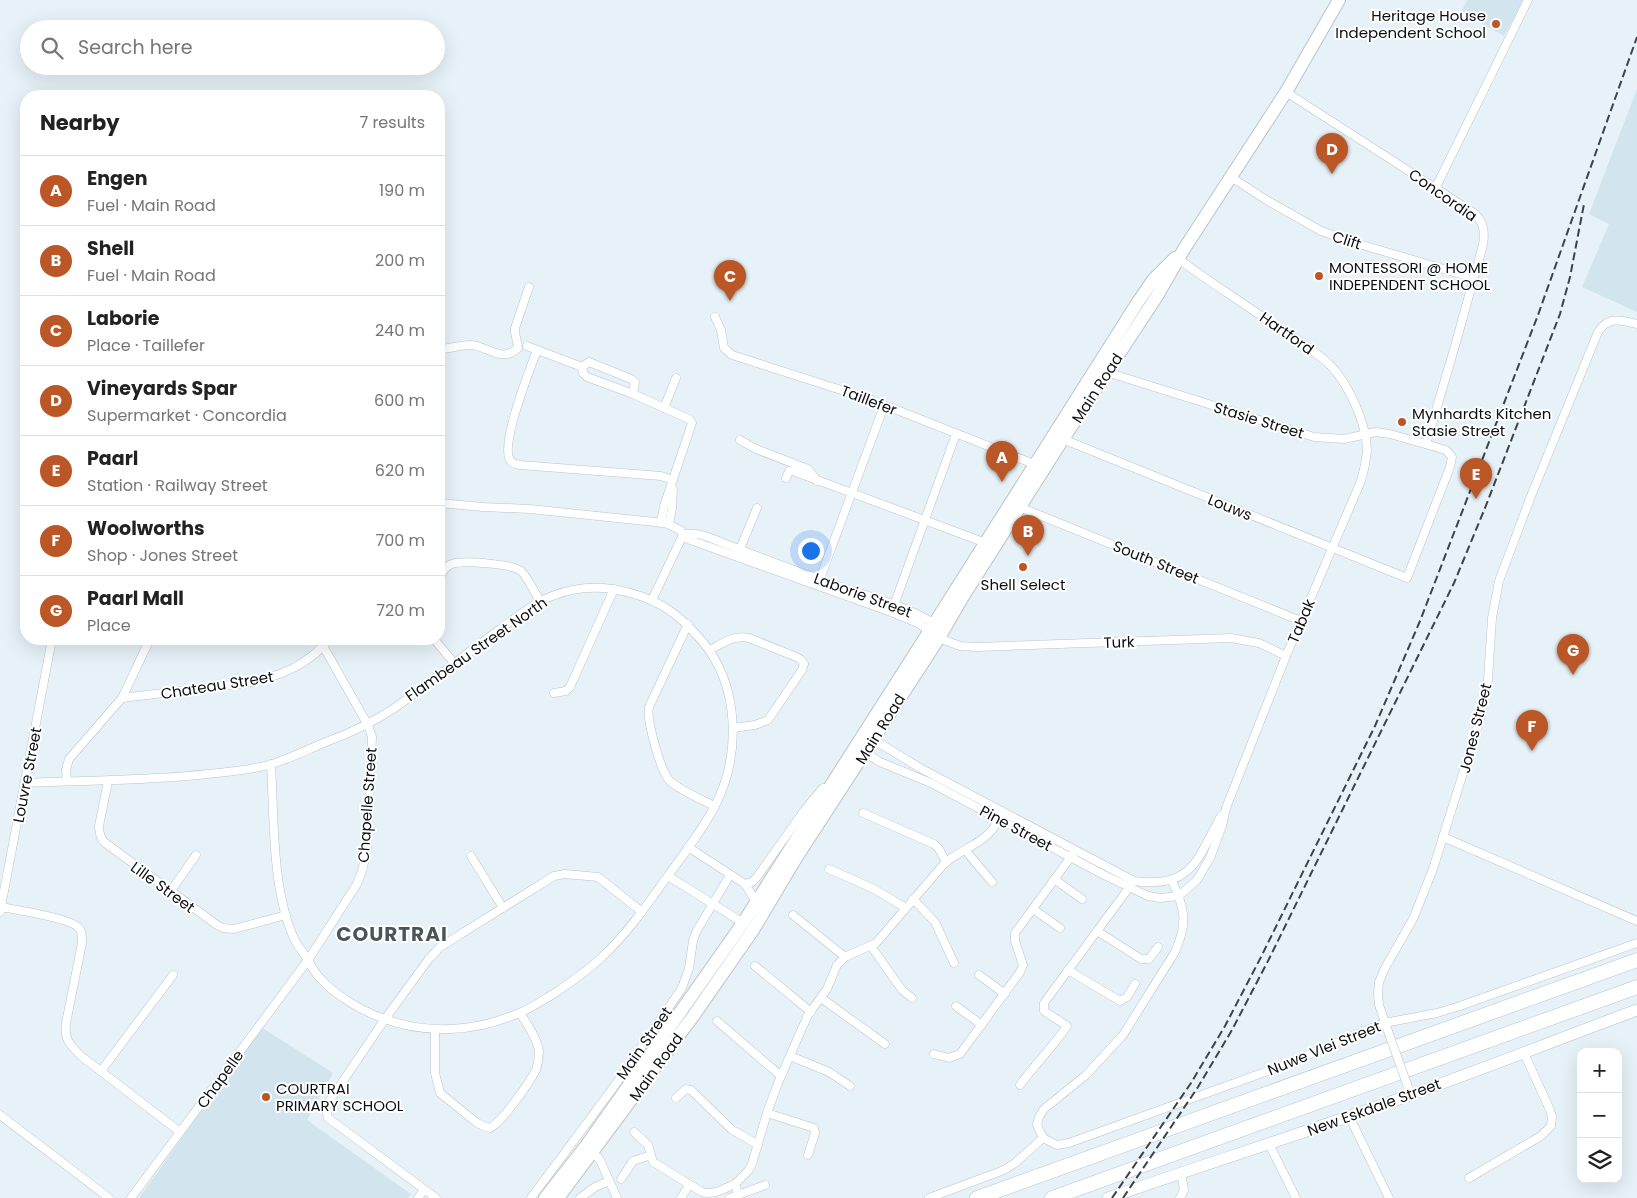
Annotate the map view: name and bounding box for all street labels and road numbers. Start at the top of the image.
street label: Concordia [1405,164,1481,226]
street label: Clift [1330,225,1364,255]
street label: Hartford [1256,307,1318,359]
street label: Main Road [1067,349,1127,427]
street label: Taillefer [838,380,900,420]
street label: Stasie Street [1211,396,1307,444]
street label: Louws [1205,489,1255,525]
street label: South Street [1110,535,1202,589]
street label: Laborie Street [811,568,915,622]
street label: Flambeau Street North [401,592,551,706]
street label: Tabak [1282,595,1320,646]
street label: Turk [1103,631,1135,653]
street label: Chateau Street [159,666,275,704]
street label: Jones Street [1454,681,1496,775]
street label: Main Road [850,690,910,768]
street label: Louvre Street [7,725,47,825]
street label: Chapelle Street [353,747,381,863]
street label: Pine Street [976,800,1056,856]
street label: Lille Street [127,857,199,917]
street label: Main Street [611,1002,677,1084]
street label: Nuwe Vlei Street [1264,1016,1384,1080]
street label: Main Road [624,1029,688,1105]
street label: Chapelle [192,1046,248,1112]
street label: New Eskdale Street [1304,1073,1444,1141]

